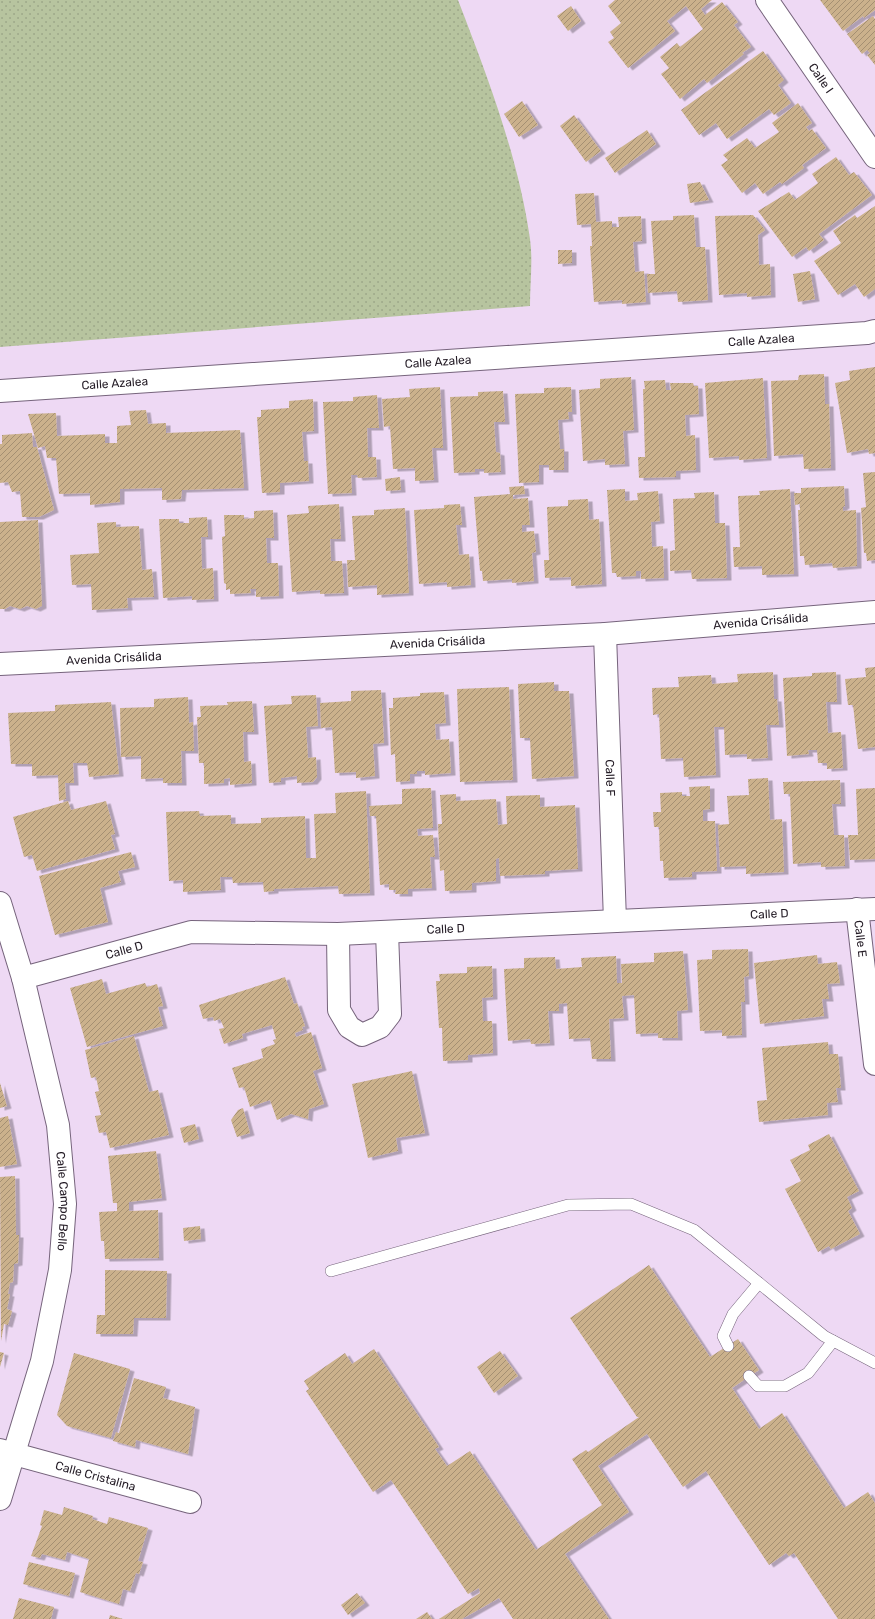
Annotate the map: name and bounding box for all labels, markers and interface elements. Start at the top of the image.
street label: Calle I [806,61,836,96]
street label: Calle Azalea [727,331,795,349]
street label: Calle Azalea [404,352,472,371]
street label: Calle Azalea [81,374,149,393]
street label: Avenida Crisálida [713,610,809,632]
street label: Avenida Crisálida [389,633,486,652]
street label: Avenida Crisálida [66,649,162,668]
street label: Calle F [602,759,618,797]
street label: Calle D [750,906,789,922]
street label: Calle E [851,919,870,958]
street label: Calle D [426,921,465,937]
street label: Calle D [104,938,145,962]
street label: Calle Campo Bello [53,1151,72,1252]
street label: Calle Cristalina [54,1458,137,1494]

